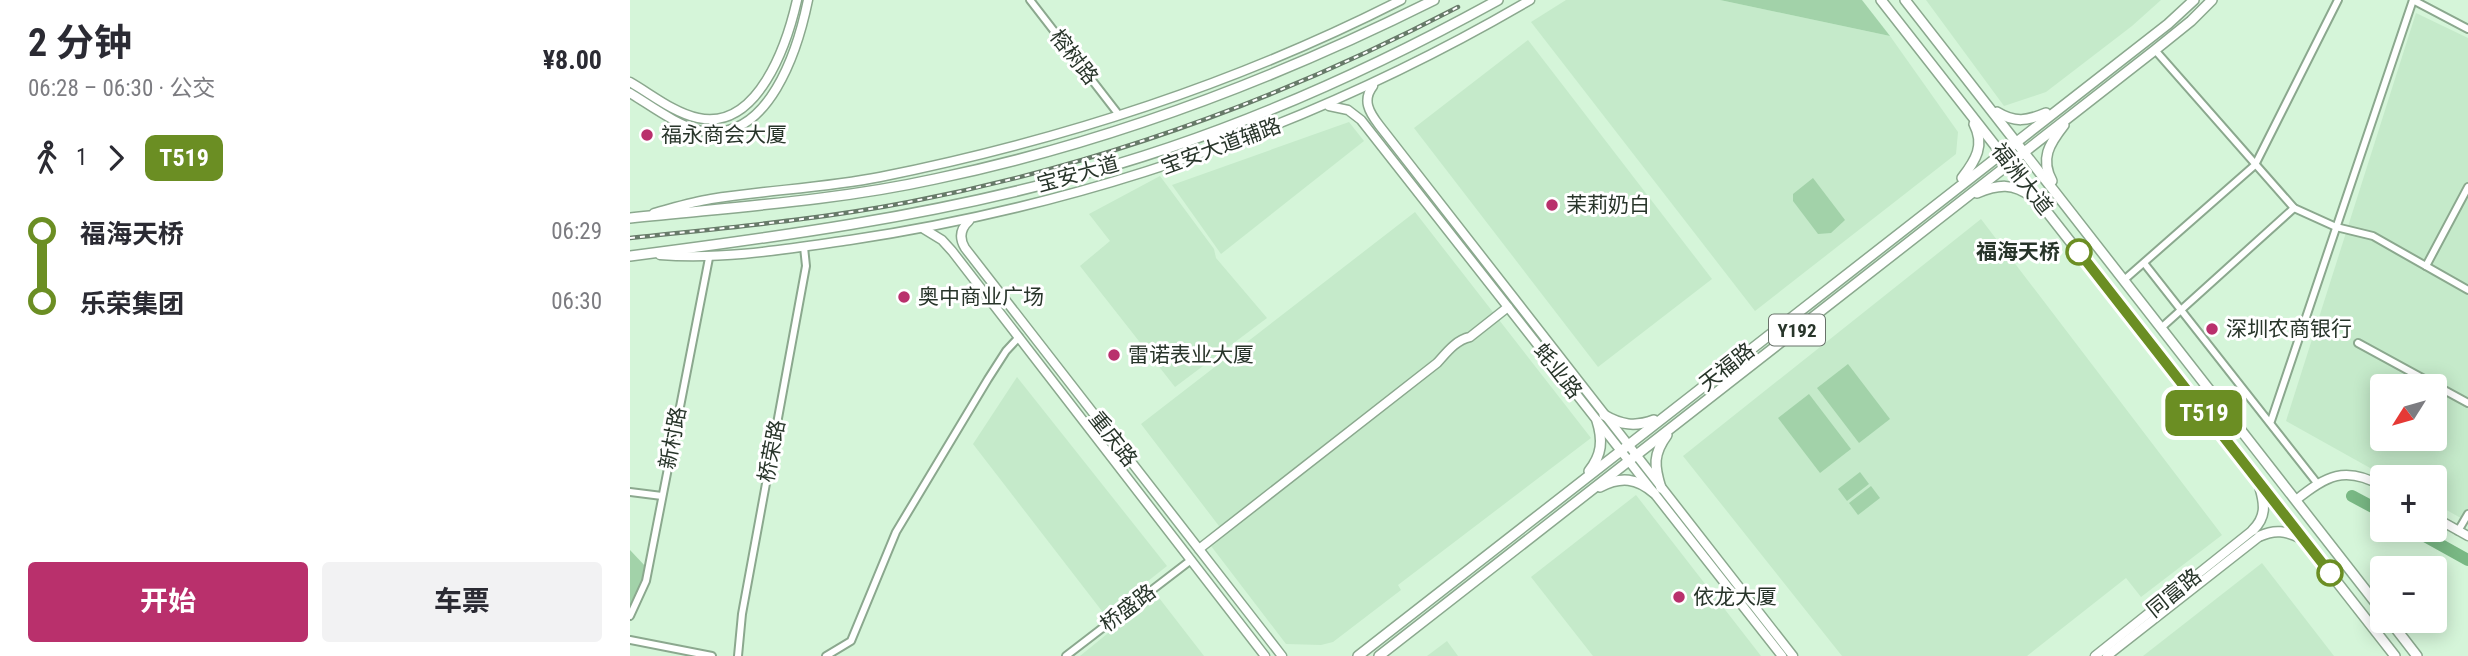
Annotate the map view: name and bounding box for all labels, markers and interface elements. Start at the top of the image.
text: 2 分钟 [28,21,132,65]
street label: 榕树路 [1045,25,1103,89]
text: ¥8.00 [543,45,602,75]
text: 06:28 – 06:30 · 公交 [28,75,215,102]
street label: 宝安大道辅路 [1158,113,1284,179]
place label: 福永商会大厦 [661,123,787,147]
marker: 福永商会大厦 [639,127,655,143]
icon: walk [28,139,66,177]
icon: forward [97,139,135,177]
street label: 福洲大道 [1987,139,2057,219]
text: 1 [76,144,87,171]
text: T519 [159,144,209,172]
street label: 宝安大道 [1034,152,1122,196]
place label: 茉莉奶白 [1566,193,1650,217]
marker: 茉莉奶白 [1544,197,1560,213]
text: 06:29 [551,218,602,245]
text: 福海天桥 [80,219,184,249]
marker: 福海天桥 [2066,239,2092,265]
place label: 福海天桥 [1976,240,2060,264]
place label: 奥中商业广场 [918,285,1044,309]
text: 06:30 [551,288,602,315]
text: 乐荣集团 [80,289,184,319]
marker: 奥中商业广场 [896,289,912,305]
road number: Y192 [1769,314,1825,346]
place label: 深圳农商银行 [2226,317,2352,341]
marker: 深圳农商银行 [2204,321,2220,337]
street label: 天福路 [1695,338,1759,396]
street label: 蚝业路 [1529,339,1587,403]
place label: 雷诺表业大厦 [1128,343,1254,367]
marker: 雷诺表业大厦 [1106,347,1122,363]
north arrow [2370,374,2446,452]
map controls [2370,374,2447,633]
line badge: T519 [2155,390,2253,436]
text: T519 [2179,399,2229,427]
street label: 新村路 [655,405,691,471]
street label: 重庆路 [1084,407,1142,471]
street label: 桥荣路 [754,418,790,484]
button: + [2370,465,2447,542]
button: − [2370,556,2447,633]
unlabelled marker [2317,560,2343,586]
button: 开始 [28,562,308,642]
button: 车票 [322,562,602,642]
street label: 同富路 [2142,564,2206,622]
street label: 桥盛路 [1096,579,1160,637]
place label: 依龙大厦 [1693,585,1777,609]
marker: 依龙大厦 [1671,589,1687,605]

